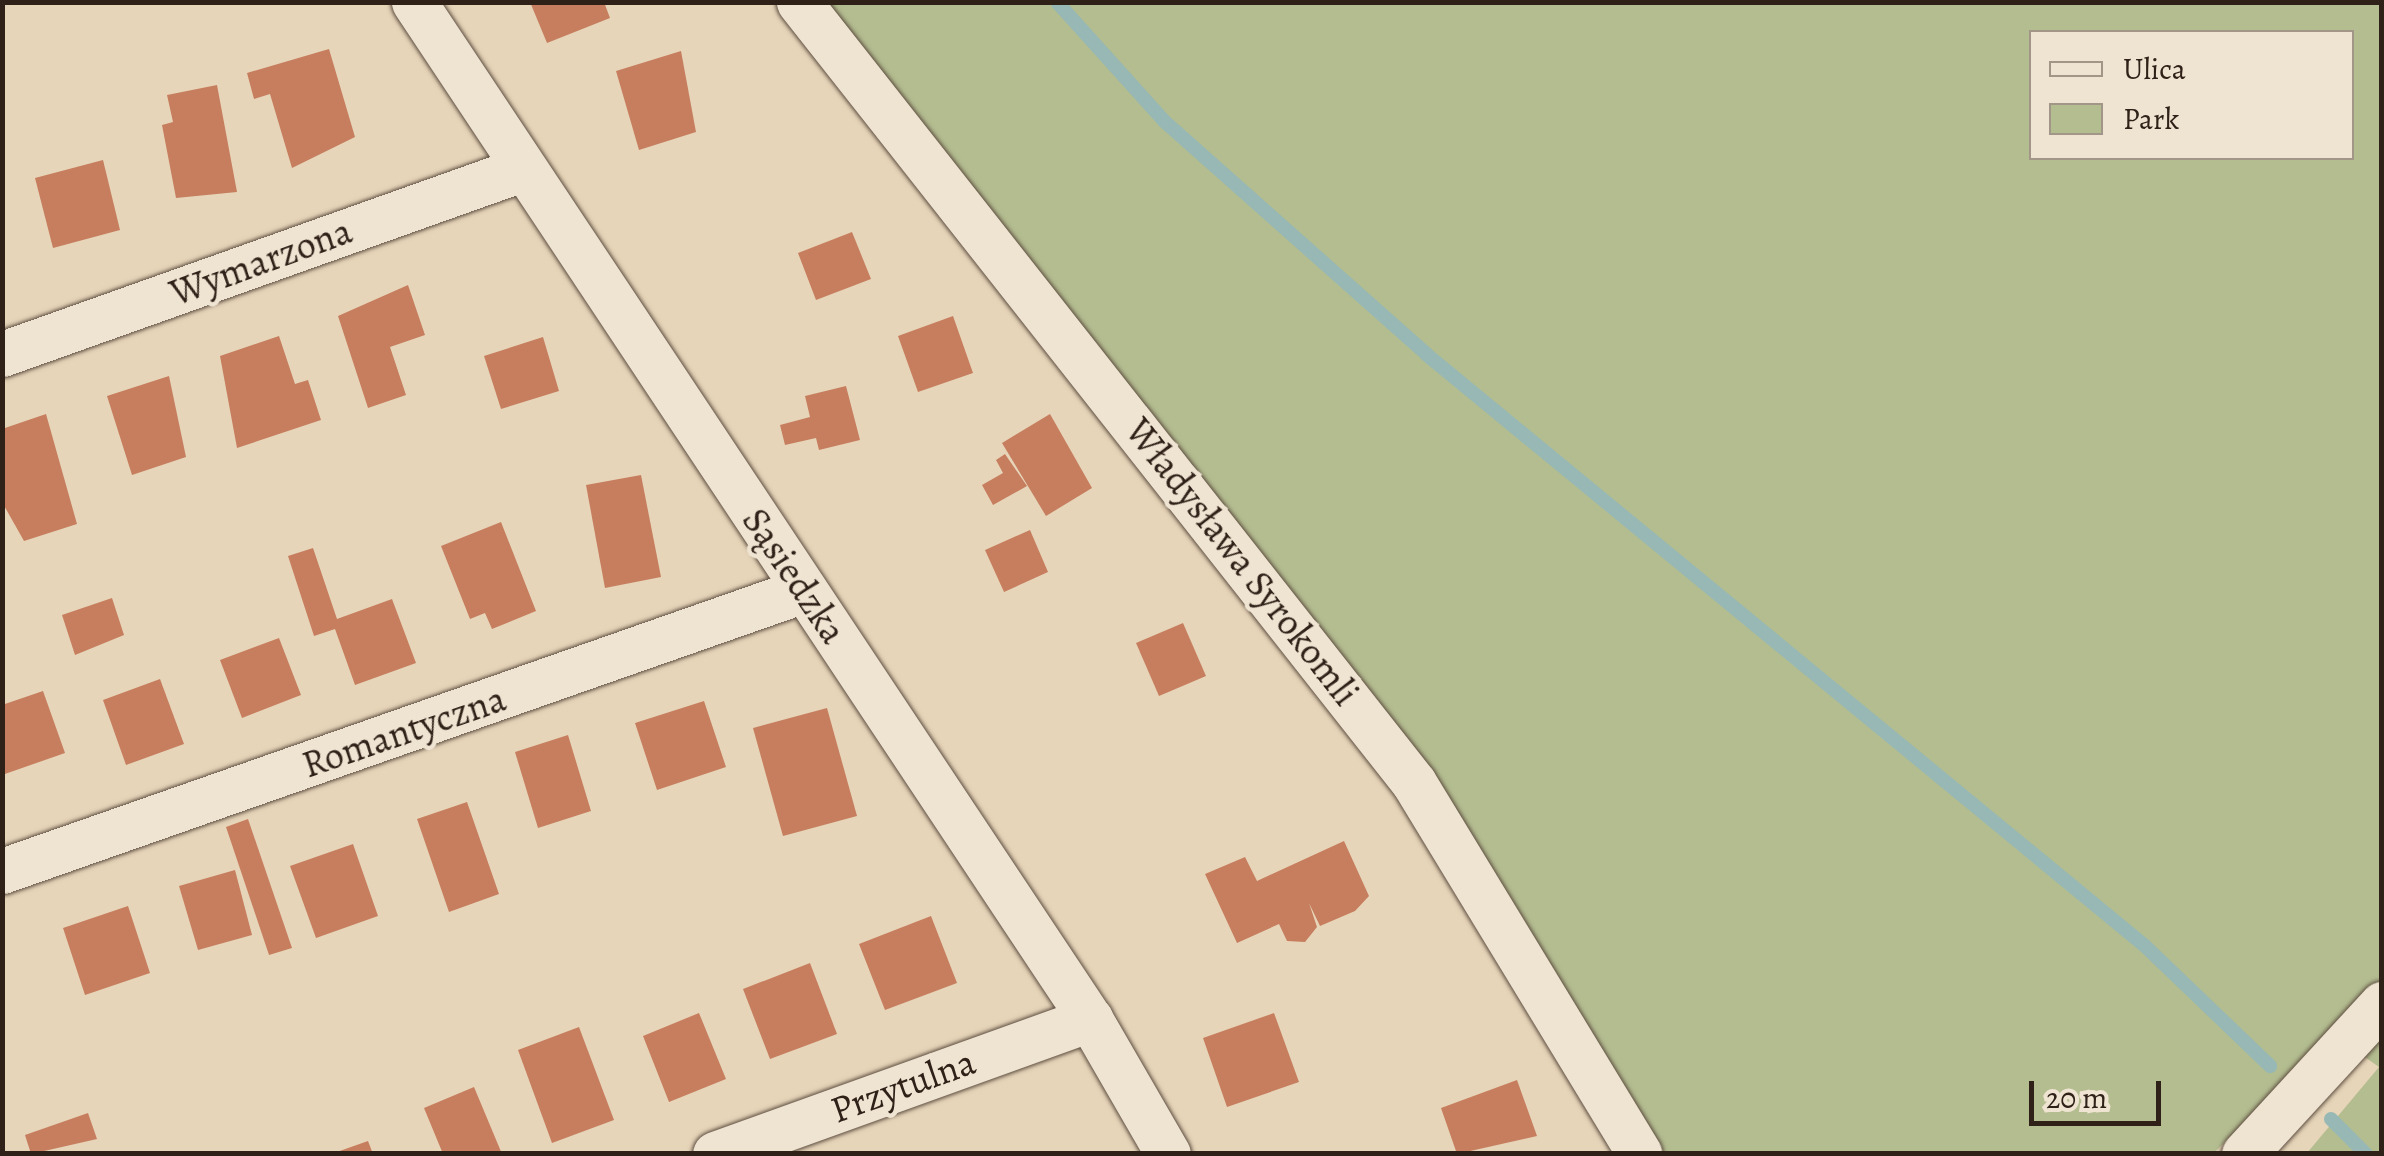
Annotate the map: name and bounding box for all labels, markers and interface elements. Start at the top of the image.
legend [2029,30,2354,160]
text: Ulica [2123,49,2186,89]
text: Park [2123,99,2179,139]
street label: Wymarzona [164,208,358,316]
street label: Władysława Syrokomli [1116,409,1368,715]
street label: Sąsiedzka [732,499,856,653]
street label: Romantyczna [296,676,512,788]
street label: Przytulna [825,1039,981,1133]
scale bar [2034,1061,2166,1123]
text: 20 m [2046,1078,2107,1118]

